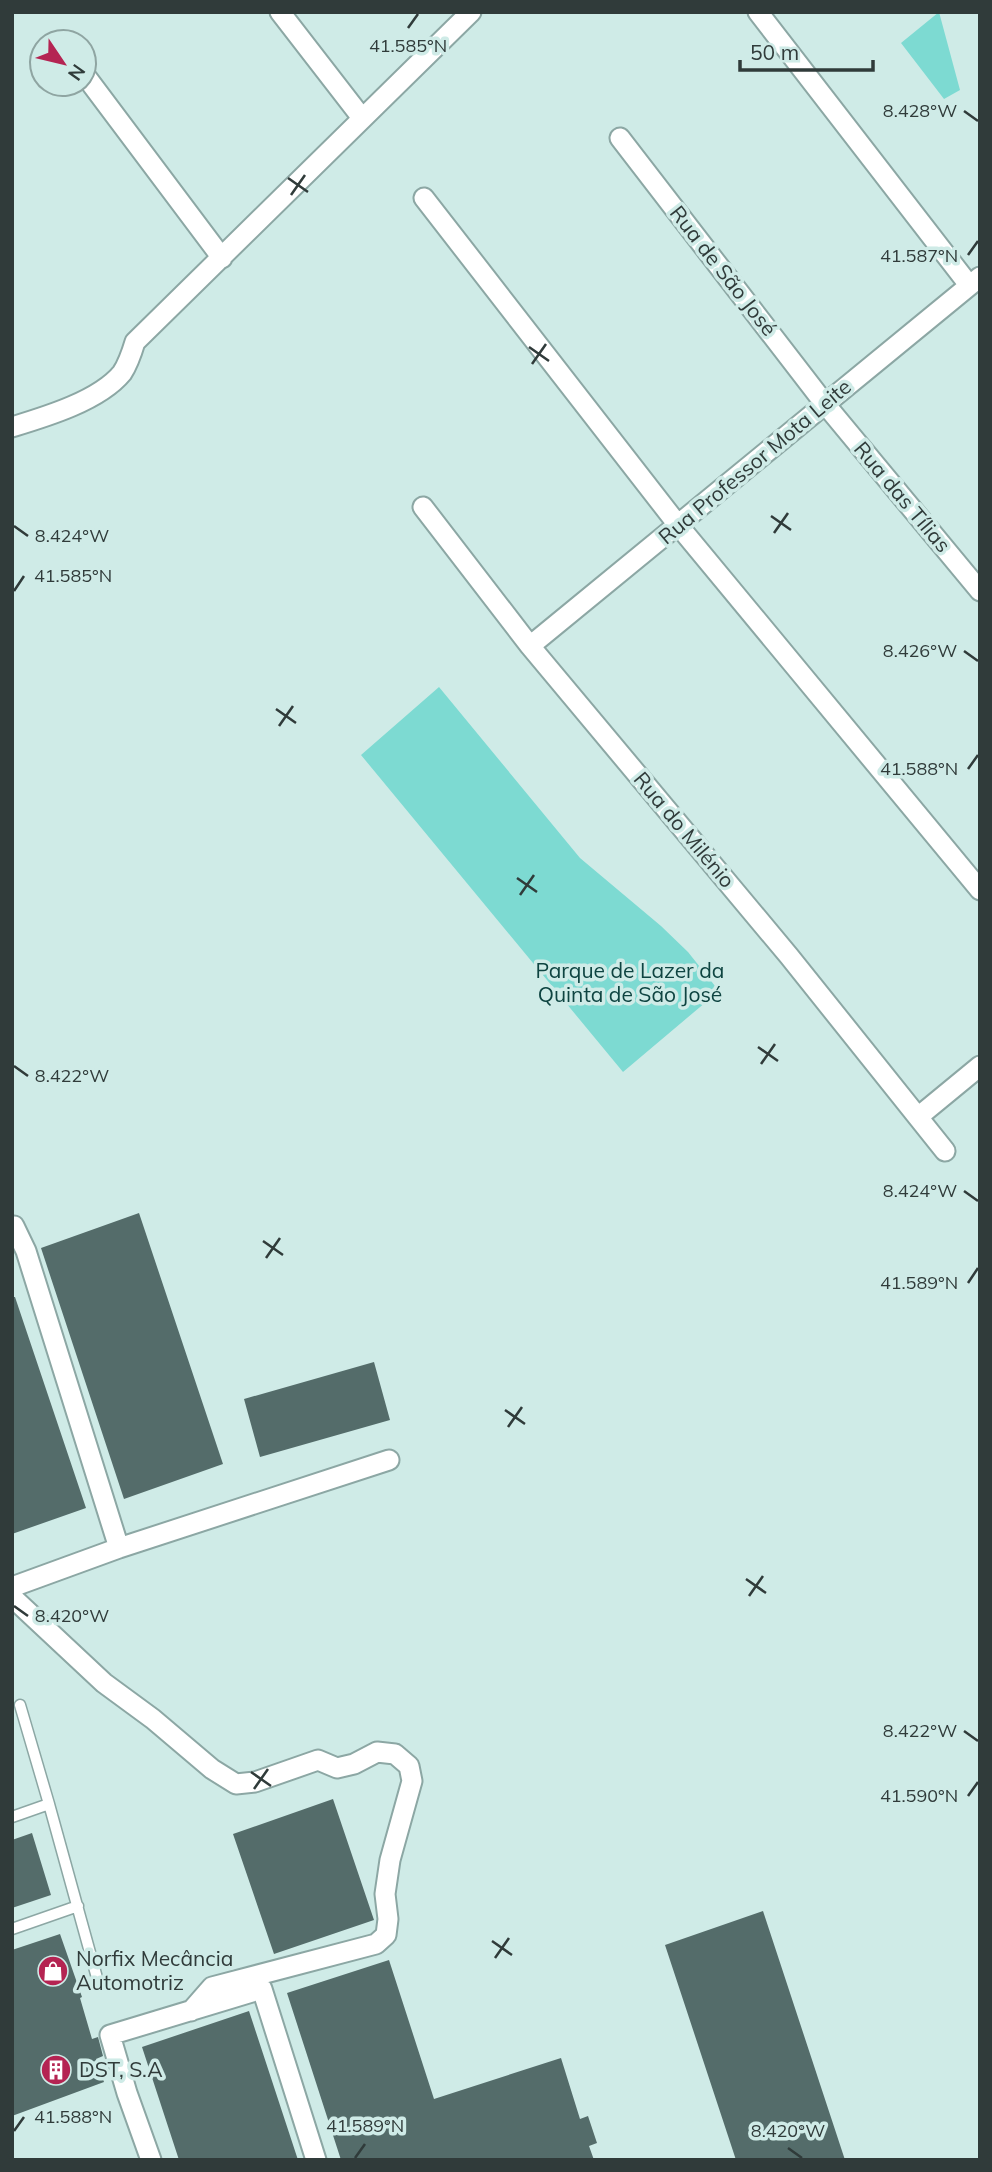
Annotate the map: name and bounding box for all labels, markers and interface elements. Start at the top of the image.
north arrow [28,28,98,98]
scale bar [740,28,873,72]
text: 41.585°N [369,34,447,57]
text: 50 m [750,39,799,65]
text: N [63,60,91,86]
text: 8.428°W [883,99,957,122]
street label: Rua de São José [665,200,783,341]
text: 41.587°N [880,244,958,267]
street label: Rua Professor Mota Leite [653,373,856,549]
street label: Rua das Tílias [849,436,957,557]
text: 8.424°W [35,524,109,547]
text: 41.585°N [34,564,112,587]
text: 8.426°W [883,639,957,662]
text: 41.588°N [880,757,958,780]
street label: Rua do Milénio [629,766,741,893]
park label: Parque de Lazer da Quinta de São José [536,957,724,1007]
text: 8.422°W [35,1064,109,1087]
text: 8.424°W [883,1179,957,1202]
text: 41.589°N [880,1271,958,1294]
text: 8.420°W [35,1604,109,1627]
text: 8.422°W [883,1719,957,1742]
text: 41.590°N [880,1784,958,1807]
place label: Norfix Mecância Automotriz [76,1945,233,1995]
shop icon: Norfix Mecância Automotriz [36,1954,70,1988]
building icon: DST, S.A [39,2053,73,2087]
place label: DST, S.A [79,2056,163,2082]
text: 41.588°N [34,2105,112,2128]
text: 41.589°N [326,2114,404,2137]
text: 8.420°W [751,2119,825,2142]

